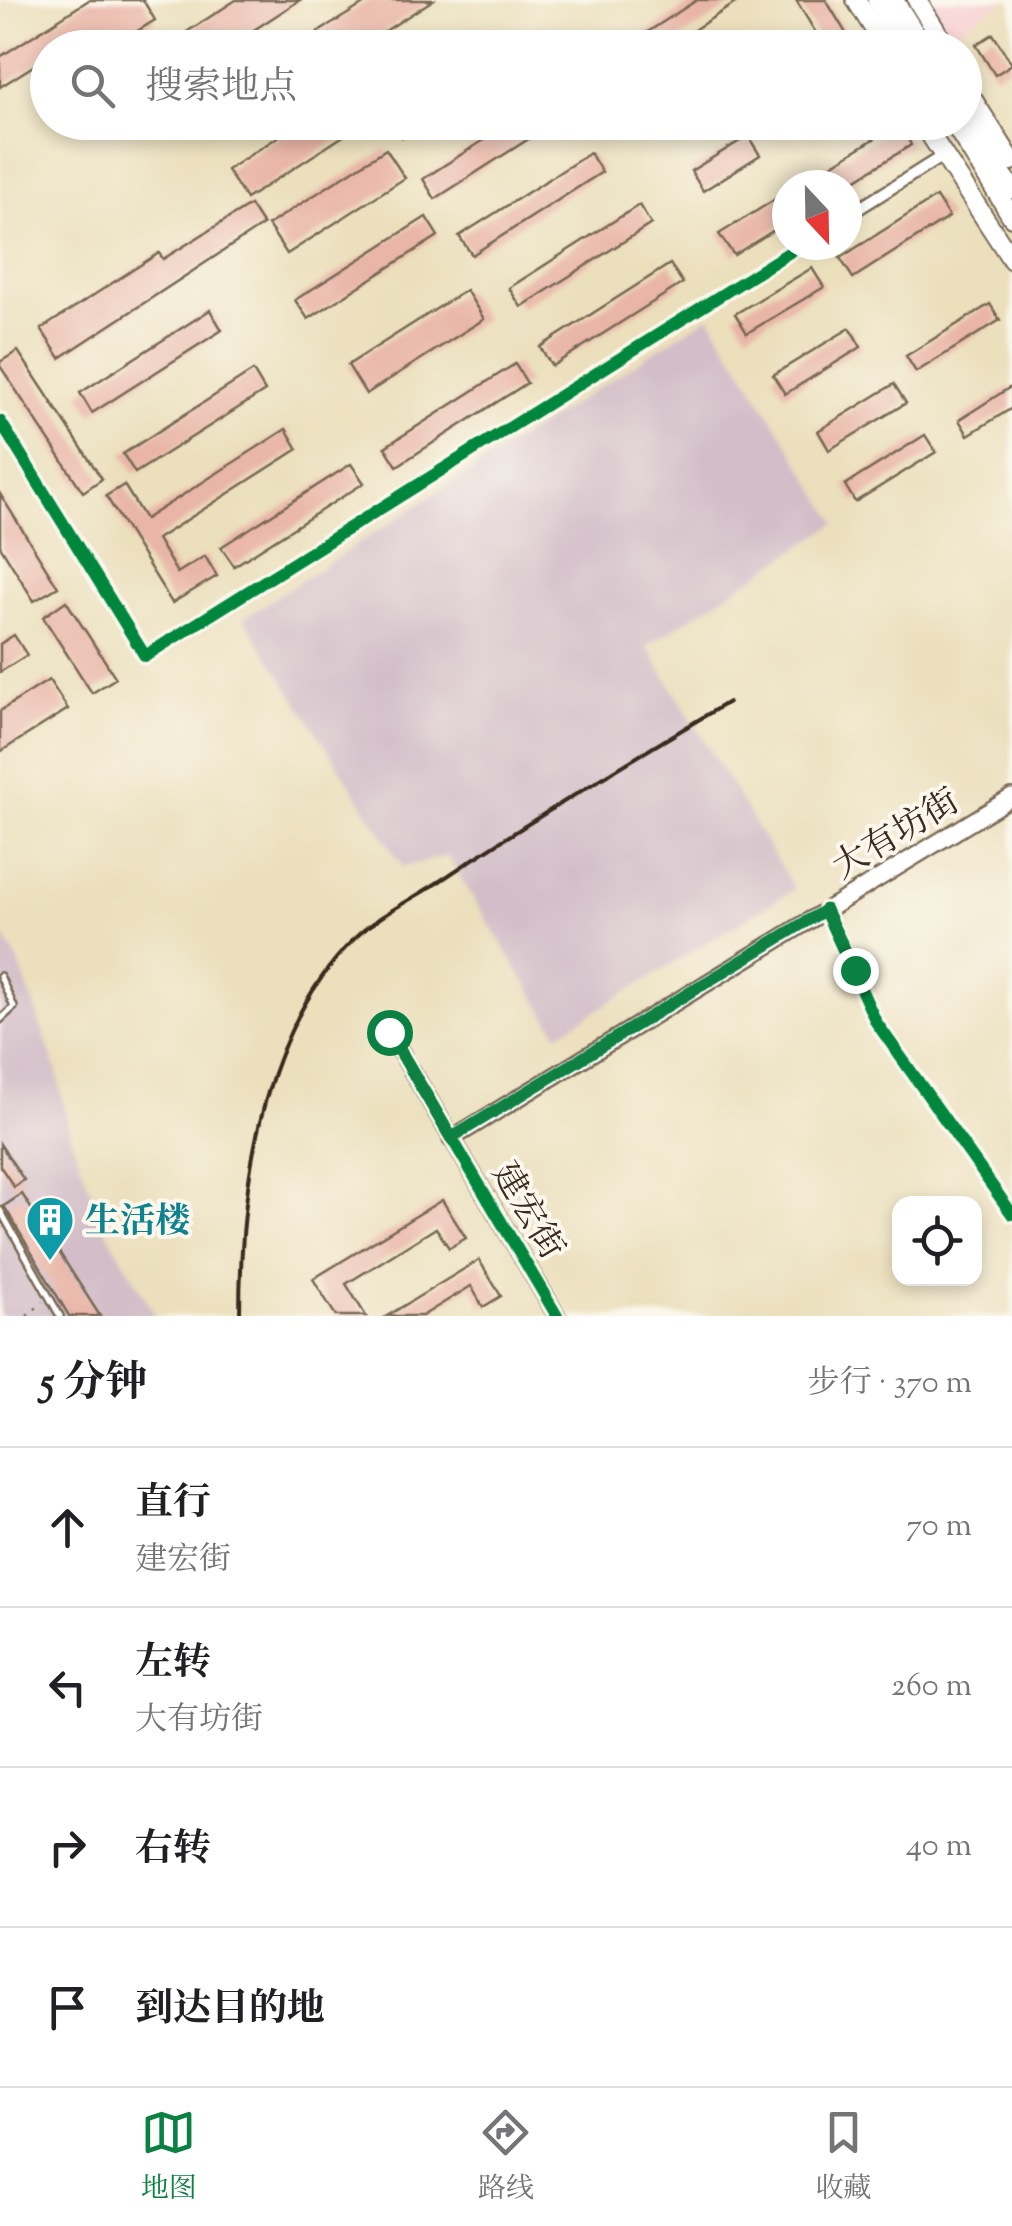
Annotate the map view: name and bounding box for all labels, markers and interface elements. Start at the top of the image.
search box [30,30,982,140]
icon: search [65,58,120,113]
text: 搜索地点 [145,62,297,116]
north arrow [772,170,862,260]
street label: 大有坊街 [824,778,970,894]
route end [833,948,879,994]
route start [367,1010,413,1056]
street label: 建宏街 [477,1154,575,1270]
building icon: 生活楼 [24,1194,76,1262]
map controls [892,1196,982,1286]
button: locate [892,1196,982,1286]
place label: 生活楼 [85,1198,190,1249]
text: 5 分钟 [40,1355,147,1415]
text: 步行 · 370 m [808,1361,972,1407]
text: 直行 [135,1478,211,1532]
icon: ahead [40,1500,95,1555]
text: 70 m [906,1504,972,1550]
text: 建宏街 [135,1538,231,1584]
text: 左转 [135,1638,211,1692]
icon: left [40,1660,95,1715]
text: 260 m [891,1664,972,1710]
text: 大有坊街 [135,1698,263,1744]
icon: right [40,1820,95,1875]
text: 右转 [135,1824,211,1878]
text: 40 m [906,1824,972,1870]
icon: arrive [40,1980,95,2035]
text: 到达目的地 [135,1984,325,2038]
tab: 地图 [141,2105,197,2210]
tab: 路线 [478,2105,534,2210]
tab: 收藏 [815,2105,871,2210]

